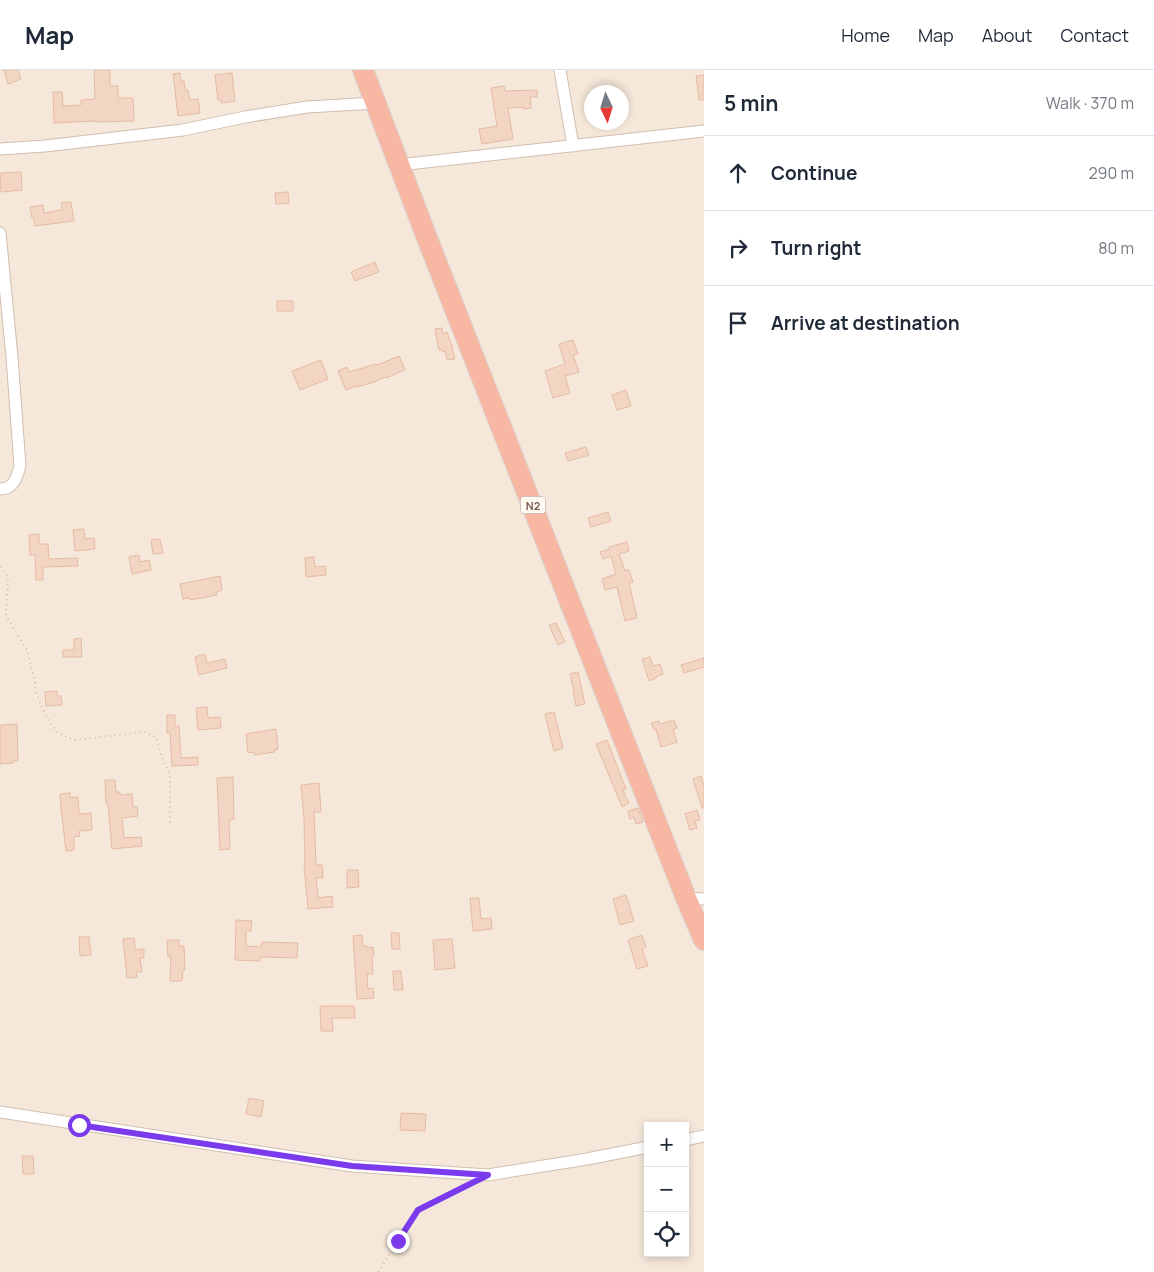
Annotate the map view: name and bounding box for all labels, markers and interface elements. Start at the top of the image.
text: Map [25,18,74,51]
text: Home [841,23,890,47]
text: Map [918,23,954,47]
text: About [982,23,1032,47]
text: Contact [1060,23,1129,47]
north arrow [584,85,629,130]
text: 5 min [724,89,778,117]
text: Walk · 370 m [1046,92,1134,114]
icon: ahead [724,159,752,187]
text: Continue [771,160,857,186]
text: 290 m [1088,162,1134,184]
icon: right [724,234,752,262]
text: Turn right [771,235,861,261]
text: 80 m [1098,237,1134,259]
icon: arrive [724,309,752,337]
text: Arrive at destination [771,310,960,336]
road number: N2 [520,496,546,514]
route start [68,1114,91,1137]
map controls [644,1122,689,1257]
button: + [644,1122,689,1167]
button: − [644,1167,689,1212]
button: locate [644,1212,689,1257]
route end [387,1230,410,1253]

